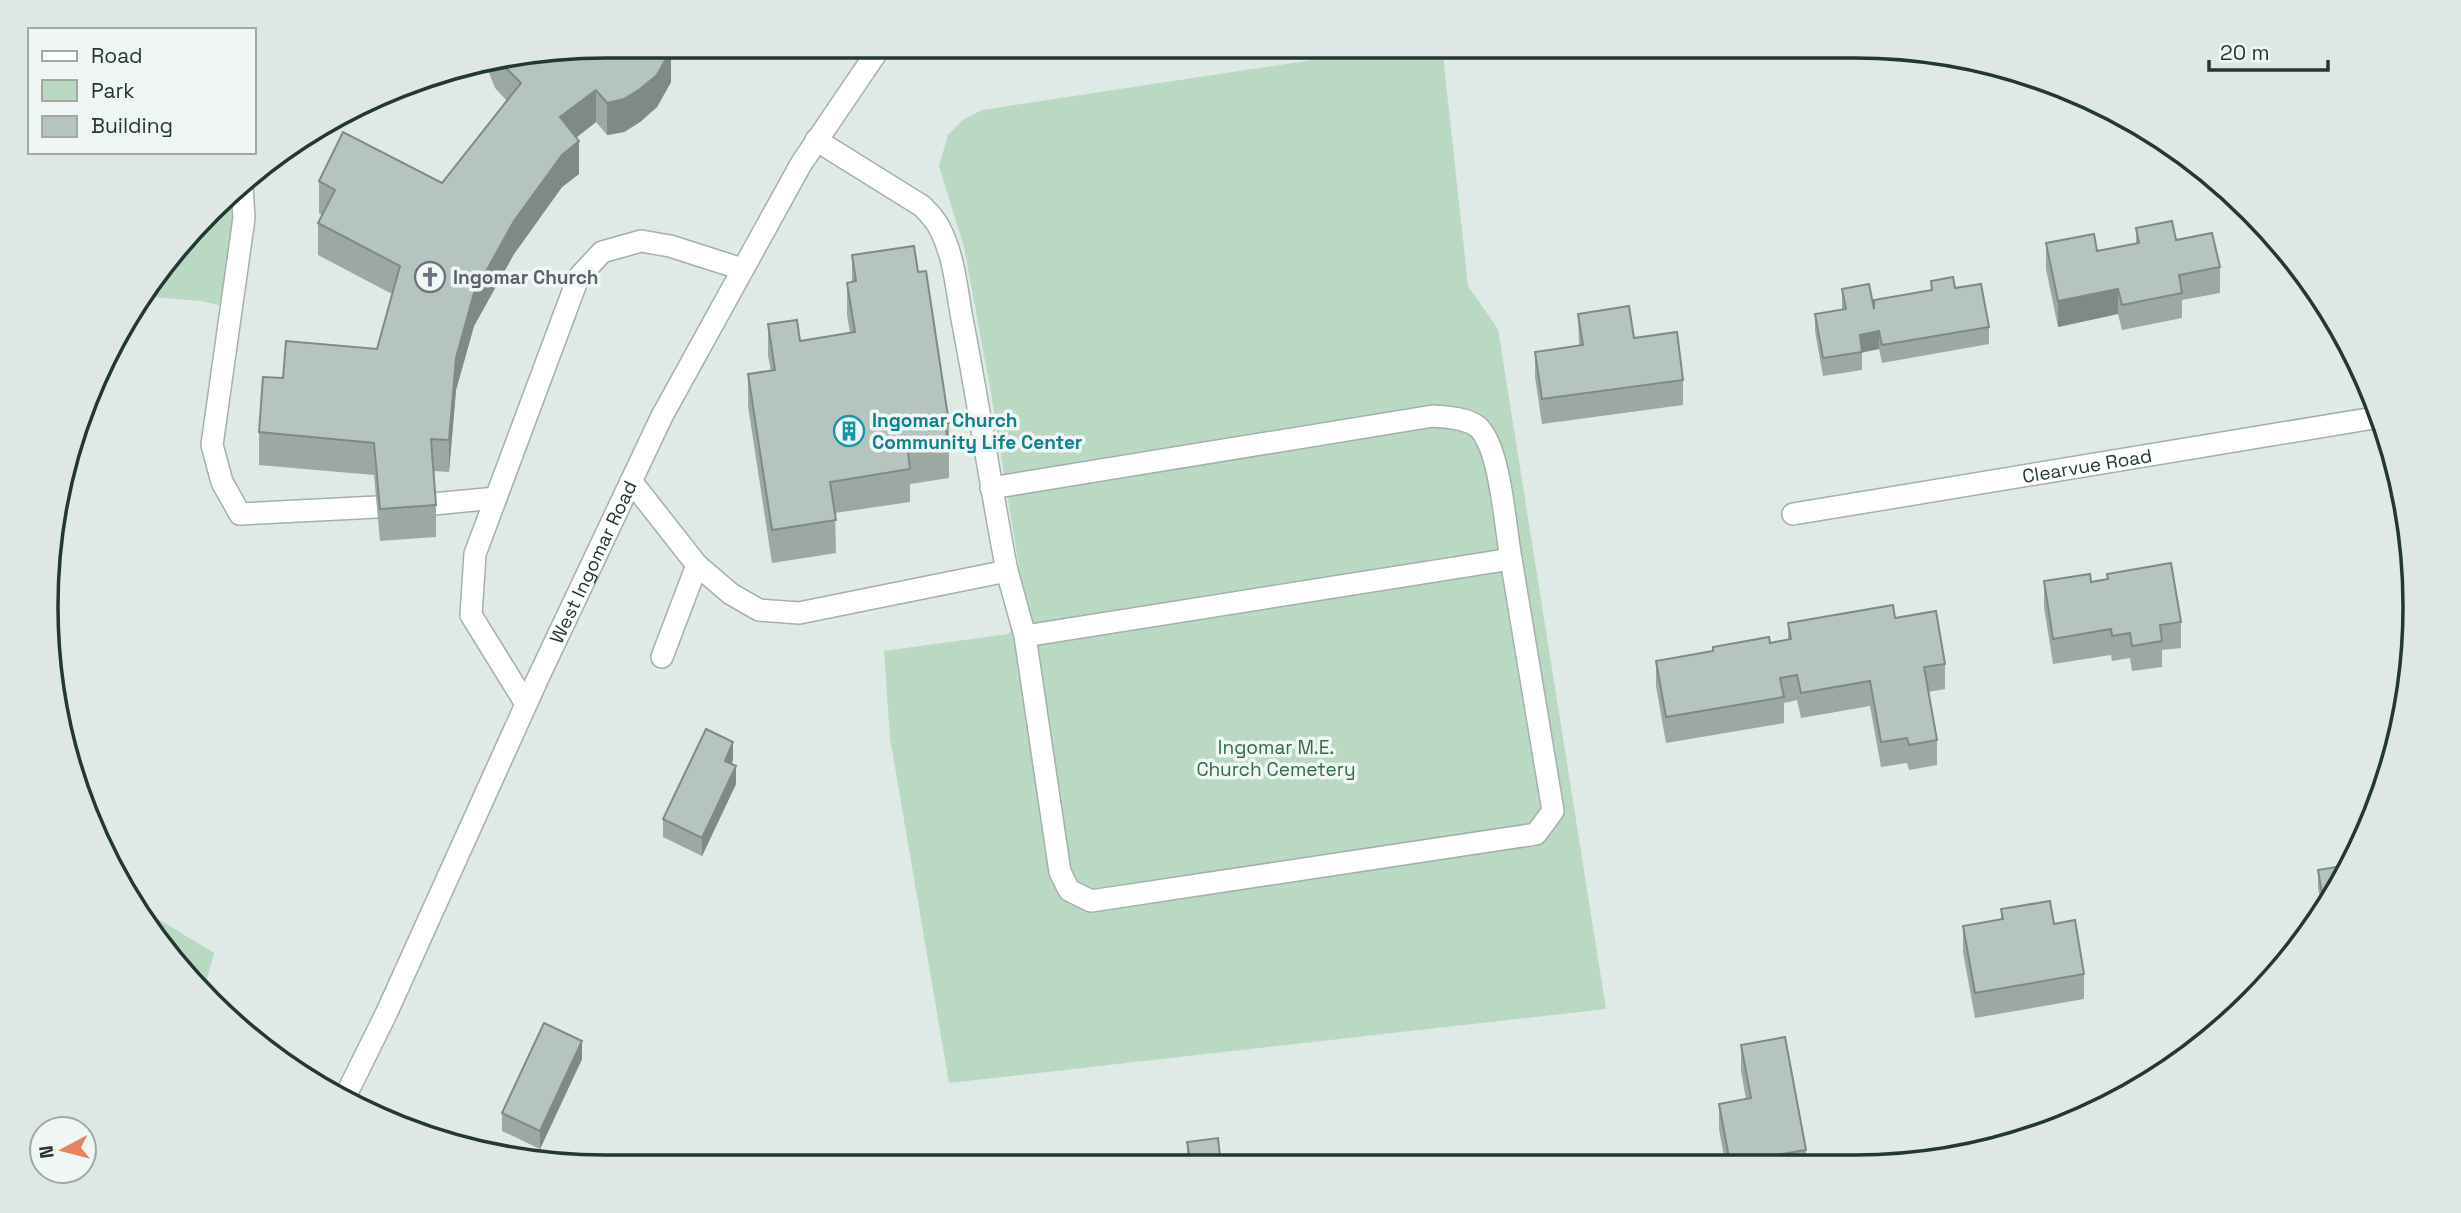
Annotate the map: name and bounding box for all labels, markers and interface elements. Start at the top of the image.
legend [28,28,256,154]
scale bar [2209,28,2328,72]
text: 20 m [2220,39,2270,66]
text: Road [91,42,143,69]
text: Park [91,77,135,104]
text: Building [91,112,173,139]
church icon: Ingomar Church [413,260,447,294]
place label: Ingomar Church [453,265,599,290]
place label: Ingomar Church Community Life Center [872,408,1082,455]
building icon: Ingomar Church Community Life Center [832,414,866,448]
street label: Clearvue Road [2020,443,2154,489]
street label: West Ingomar Road [544,477,643,648]
park label: Ingomar M.E. Church Cemetery [1196,735,1356,782]
north arrow [28,1115,98,1185]
text: N [33,1144,60,1160]

